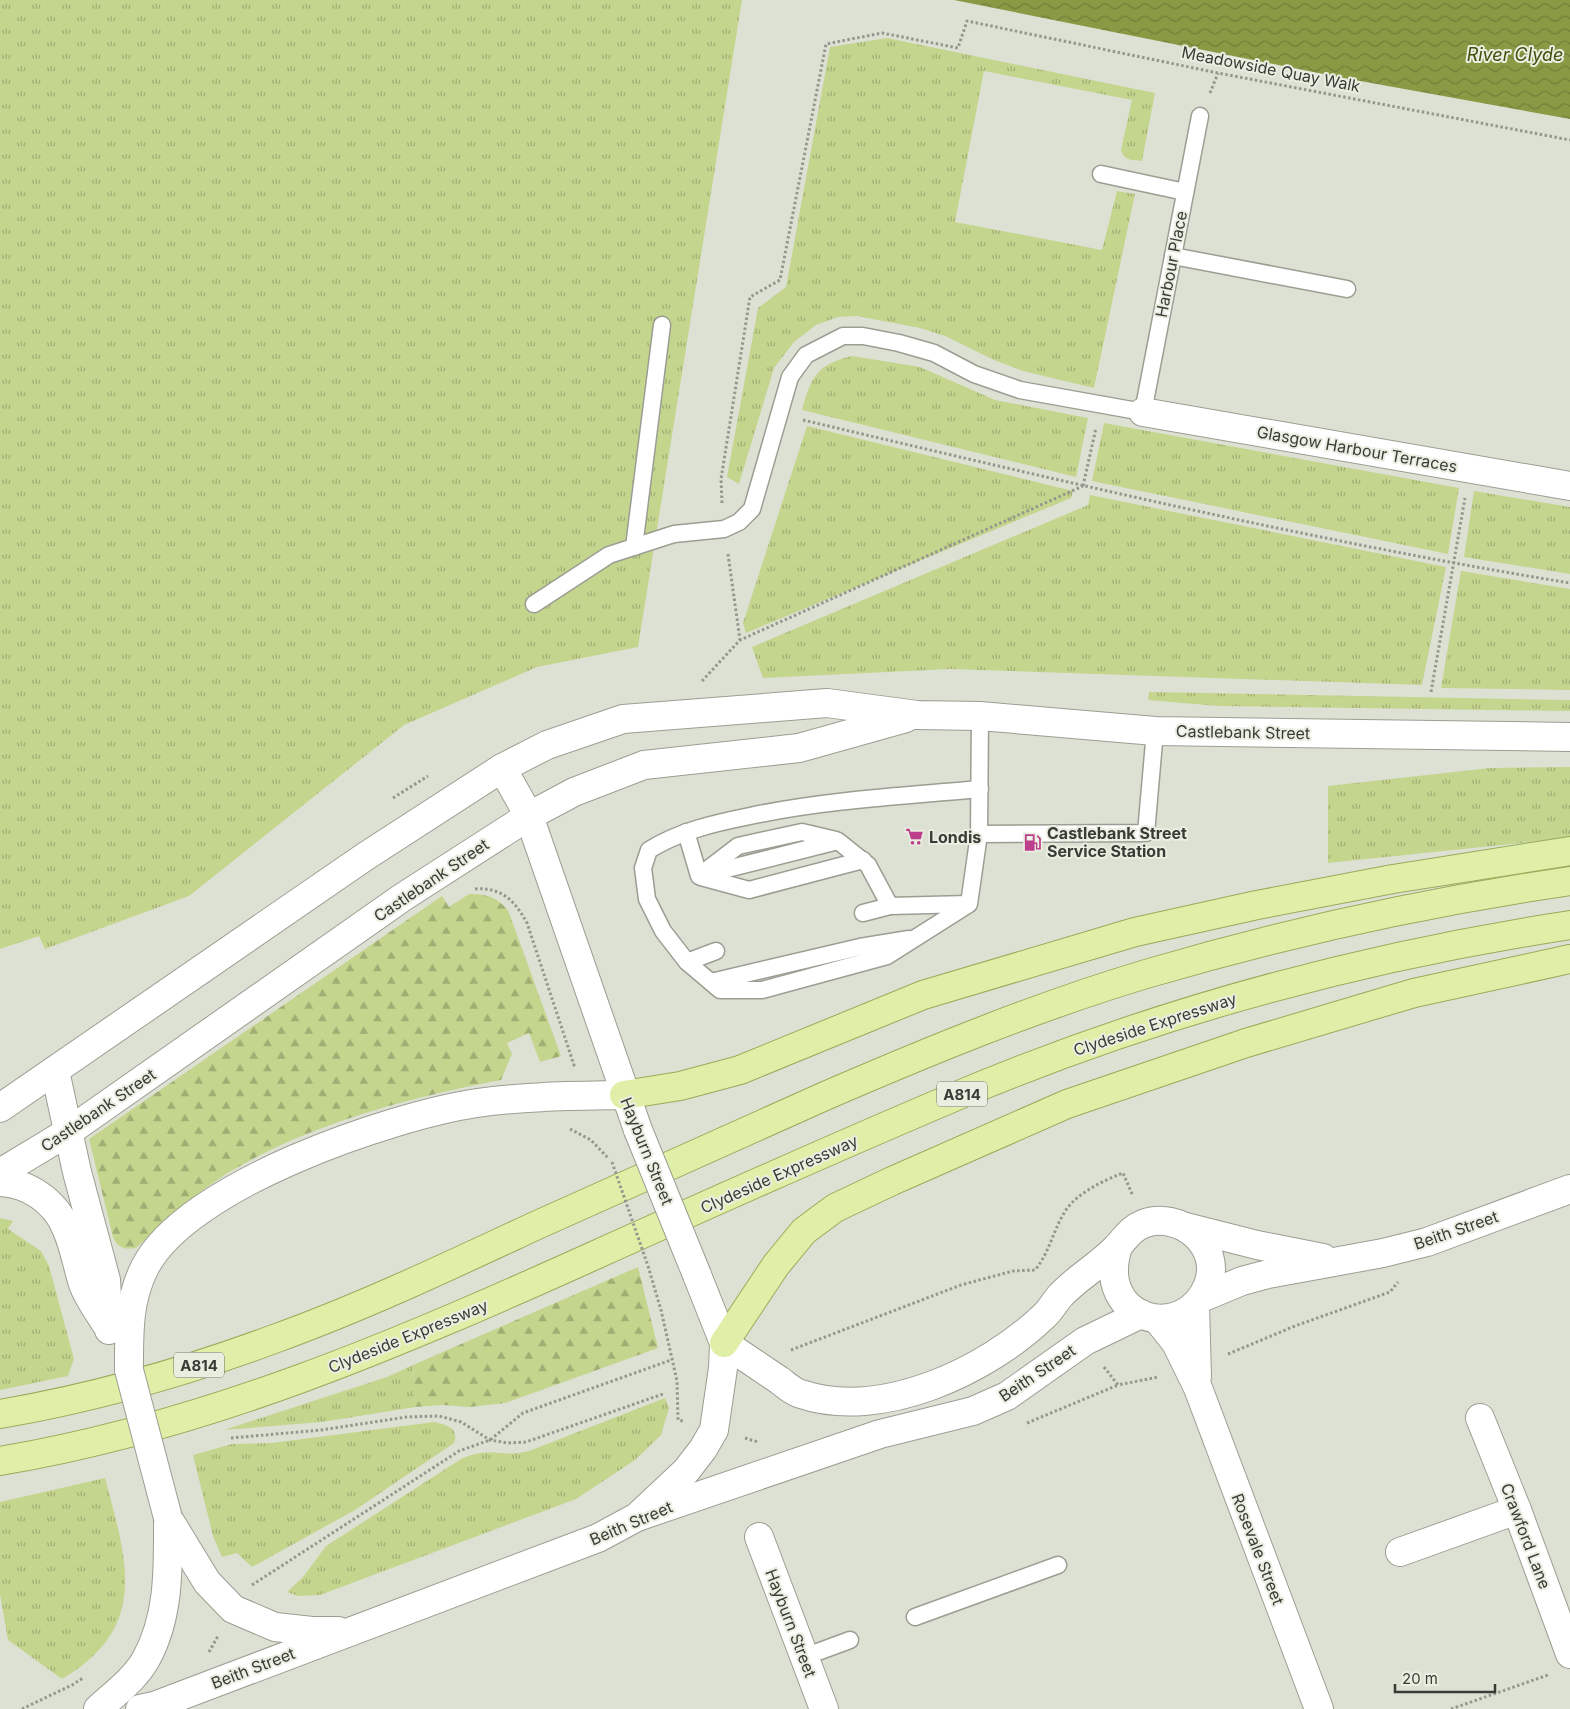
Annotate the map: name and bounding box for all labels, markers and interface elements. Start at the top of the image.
street label: Meadowside Quay Walk [1180,42,1362,96]
water label: River Clyde [1467,44,1563,65]
street label: Harbour Place [1151,209,1191,319]
street label: Glasgow Harbour Terraces [1255,422,1459,476]
street label: Castlebank Street [1176,721,1310,743]
place label: Castlebank Street Service Station [1047,823,1187,861]
supermarket icon: Londis [905,827,925,847]
place label: Londis [929,827,981,847]
fuel station icon: Castlebank Street Service Station [1023,832,1043,852]
street label: Castlebank Street [370,834,492,926]
street label: Clydeside Expressway [1071,988,1239,1060]
street label: Castlebank Street [37,1064,159,1156]
road number: A814 [937,1082,987,1106]
street label: Hayburn Street [616,1094,678,1208]
street label: Clydeside Expressway [697,1130,861,1218]
street label: Beith Street [1411,1206,1501,1254]
street label: Clydeside Expressway [325,1295,491,1377]
street label: Beith Street [995,1340,1079,1406]
road number: A814 [174,1352,224,1378]
street label: Crawford Lane [1497,1480,1555,1592]
street label: Rosevale Street [1228,1490,1288,1608]
street label: Beith Street [587,1497,675,1549]
street label: Hayburn Street [761,1566,821,1680]
street label: Beith Street [208,1643,298,1693]
scale bar [1395,1662,1495,1694]
text: 20 m [1402,1669,1438,1688]

